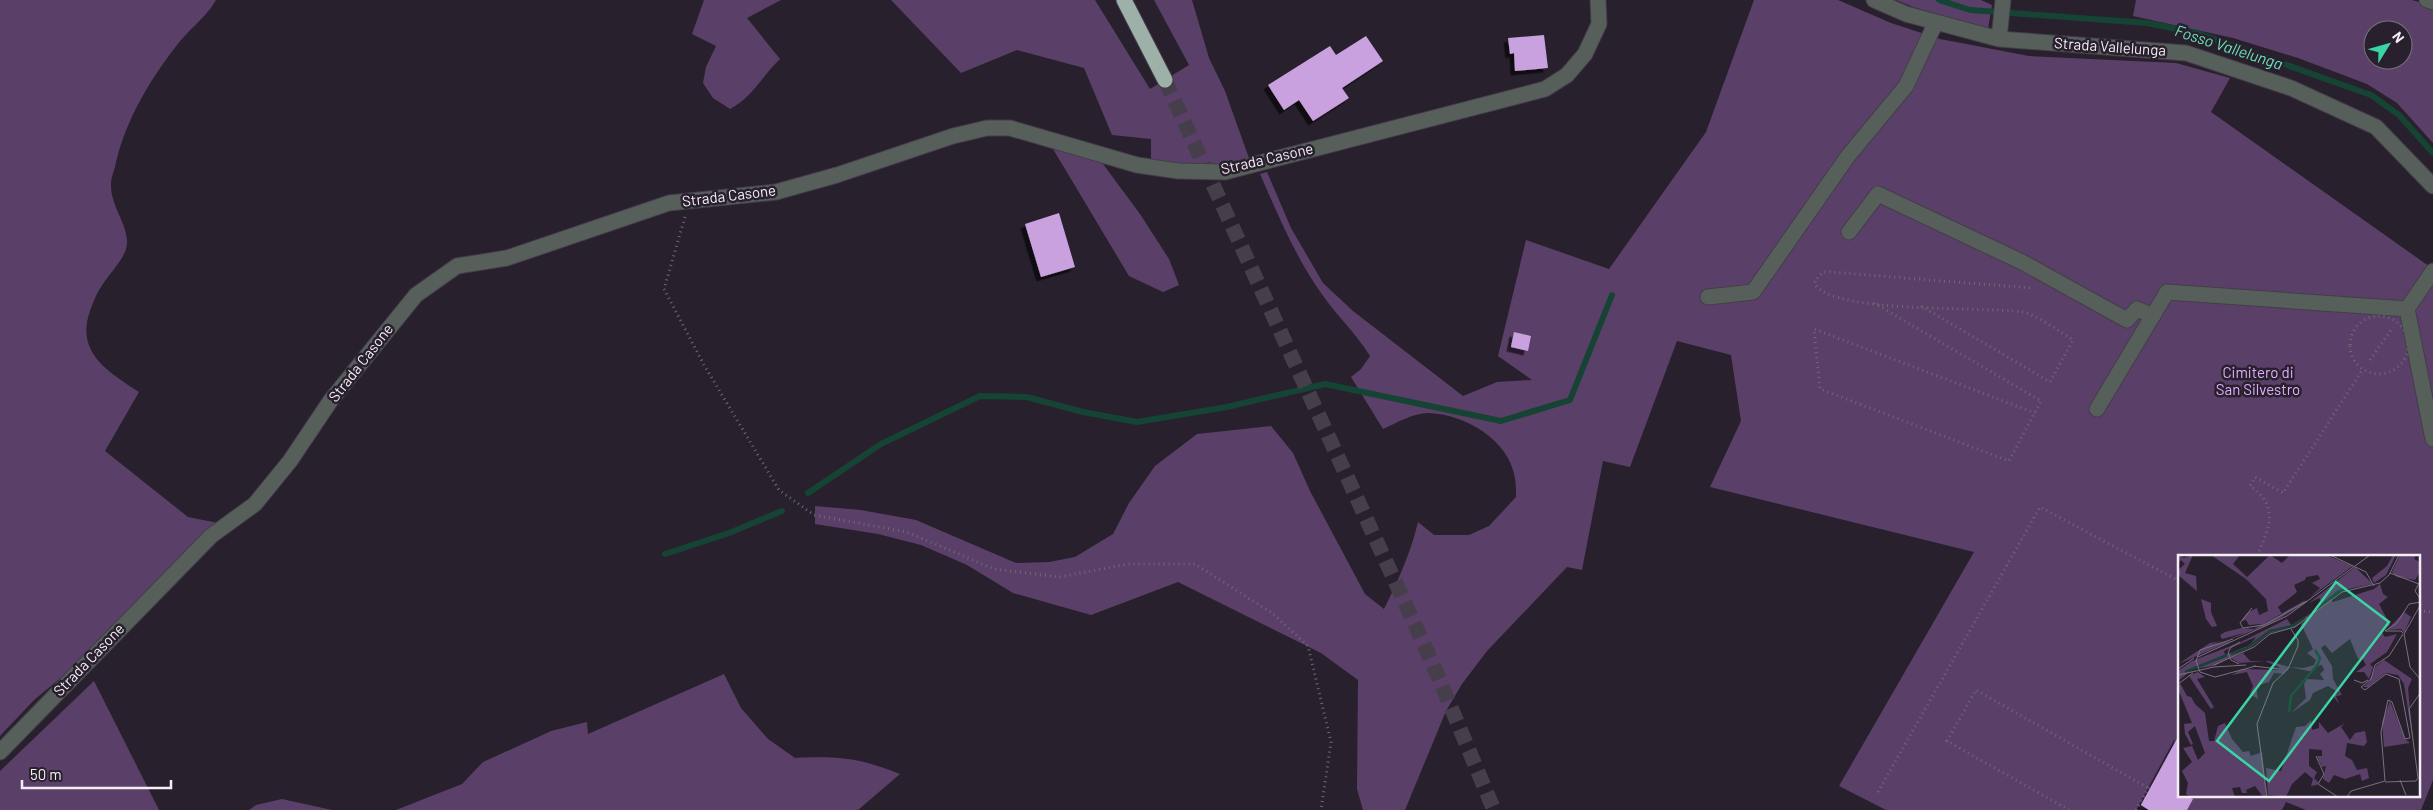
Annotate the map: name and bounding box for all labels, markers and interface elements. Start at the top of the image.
water label: Fosso Vallelunga [2173,20,2285,73]
north arrow [2363,20,2413,70]
text: N [2389,28,2408,46]
street label: Strada Vallelunga [2054,33,2167,59]
street label: Strada Casone [1219,139,1315,177]
street label: Strada Casone [681,180,777,210]
street label: Strada Casone [324,320,396,405]
park label: Cimitero di San Silvestro [2216,363,2300,398]
inset map [2178,555,2420,798]
street label: Strada Casone [49,619,127,699]
scale bar [22,758,171,790]
text: 50 m [30,765,62,783]

